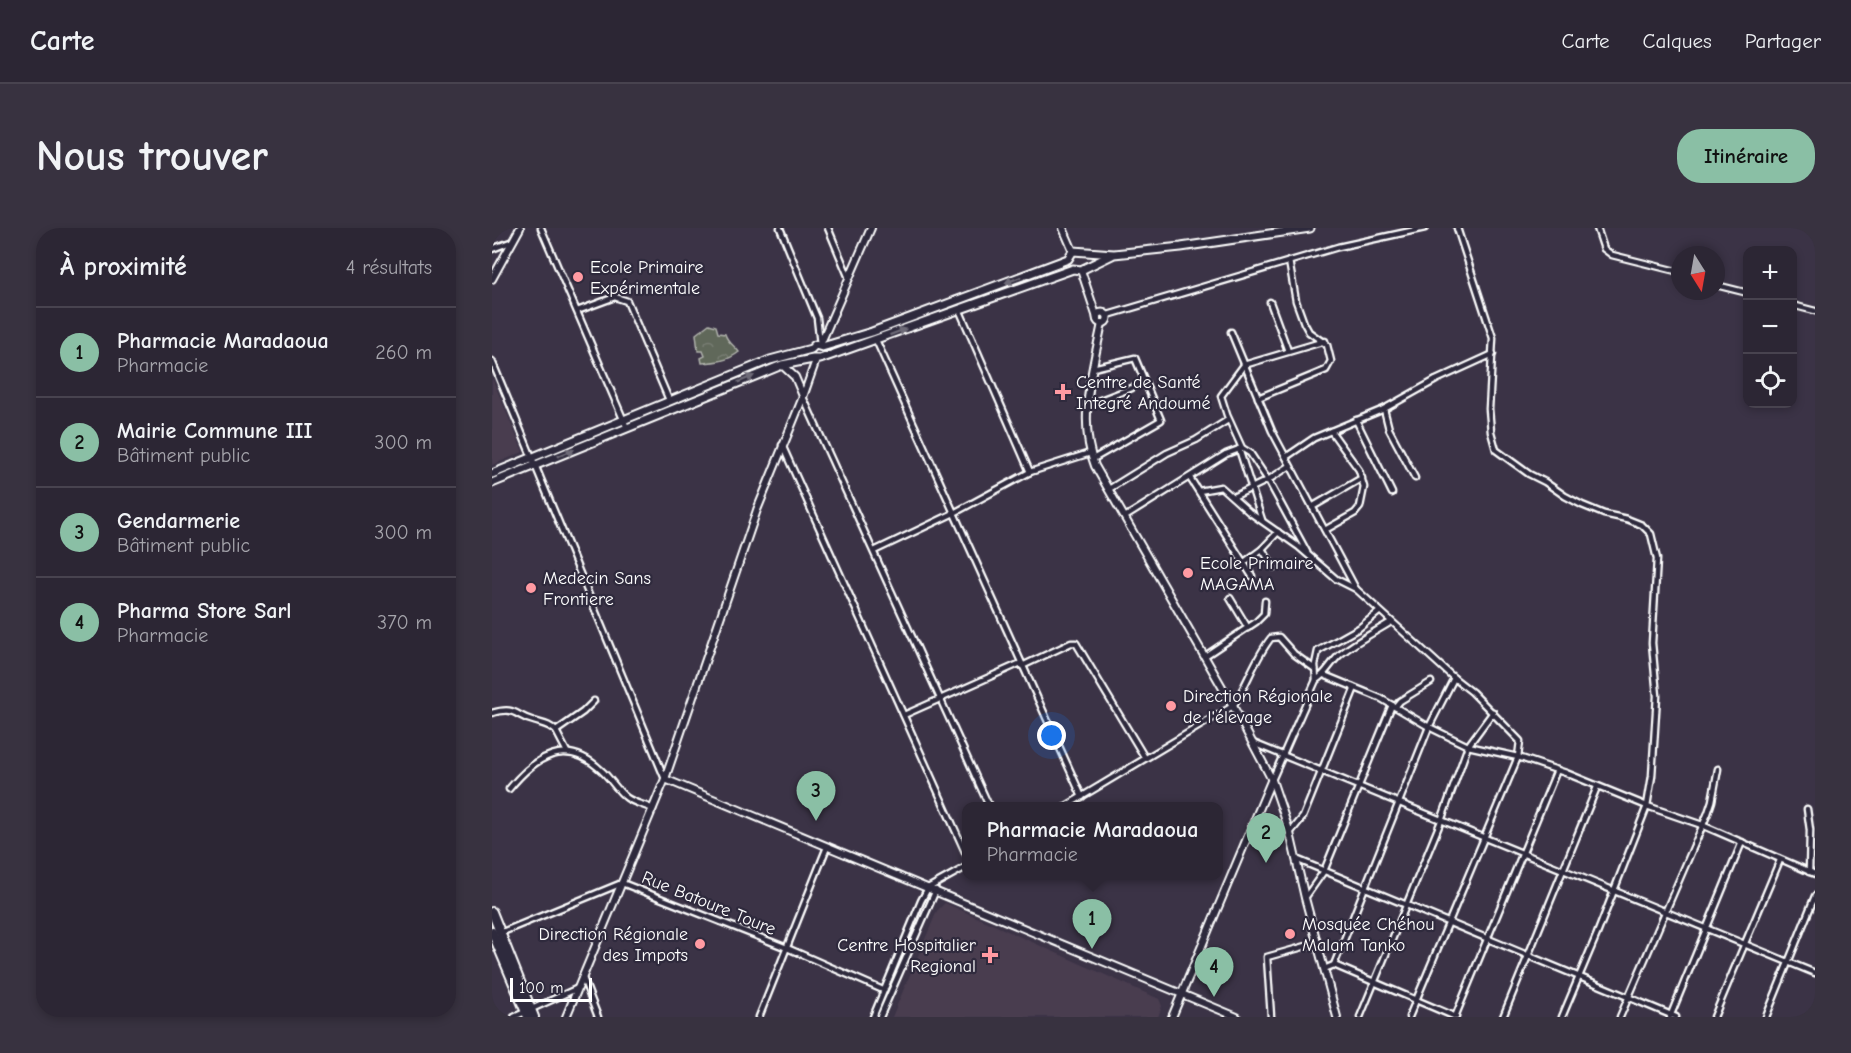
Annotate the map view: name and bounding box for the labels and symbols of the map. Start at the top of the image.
north arrow [1671,246,1725,300]
place label: Ecole Primaire Expérimentale [590,257,703,299]
marker: Ecole Primaire Expérimentale [571,270,585,284]
one-way arrow [1004,276,1022,285]
one-way arrow [889,327,907,336]
place label: Centre de Santé Integré Andoumé [1076,372,1210,414]
one-way arrow [738,374,756,384]
marker: Centre de Santé Integré Andoumé [1054,383,1072,401]
one-way arrow [557,448,575,458]
place label: Ecole Primaire MAGAMA [1200,553,1313,595]
marker: Ecole Primaire MAGAMA [1181,566,1195,580]
place label: Medecin Sans Frontiere [543,568,651,610]
marker: Medecin Sans Frontiere [524,581,538,595]
place label: Direction Régionale de l'élevage [1183,686,1333,728]
marker: Direction Régionale de l'élevage [1164,699,1178,713]
your location [1037,721,1066,750]
pin: 3 [796,772,836,821]
pin: 2 [1246,814,1286,863]
street label: Rue Batoure Toure [639,867,779,940]
pin: 1 [1072,900,1112,949]
place label: Mosquée Chéhou Malam Tanko [1302,914,1435,956]
place label: Direction Régionale des Impots [538,924,688,966]
marker: Mosquée Chéhou Malam Tanko [1283,927,1297,941]
place label: Centre Hospitalier Regional [837,935,977,977]
marker: Direction Régionale des Impots [693,937,707,951]
marker: Centre Hospitalier Regional [981,946,999,964]
pin: 4 [1194,948,1234,997]
scale bar [510,975,592,1002]

